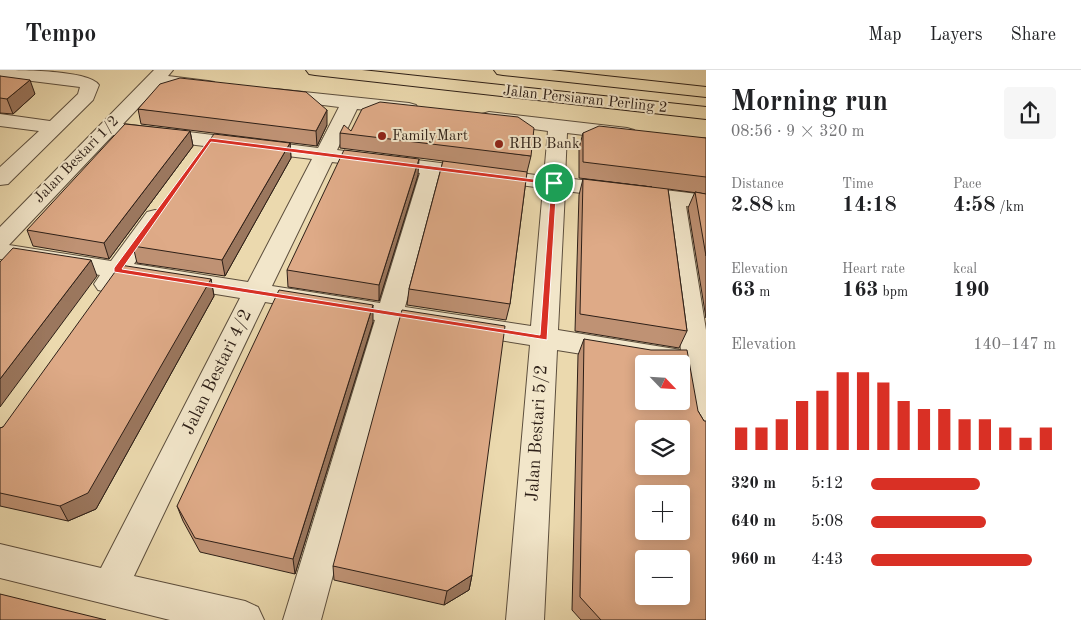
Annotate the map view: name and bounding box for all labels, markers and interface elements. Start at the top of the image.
text: Tempo [25,23,96,47]
text: Map [868,26,902,44]
text: Layers [930,26,982,44]
text: Share [1010,26,1056,44]
street label: Jalan Persiaran Perling 2 [502,84,668,116]
button: share [1004,87,1056,139]
text: Morning run [731,89,888,117]
street label: Jalan Bestari 1/2 [32,114,122,206]
text: 08:56 · 9 × 320 m [731,124,864,140]
place label: FamilyMart [392,129,468,144]
marker: FamilyMart [376,130,388,142]
place label: RHB Bank [509,137,580,152]
marker: RHB Bank [493,138,505,150]
pin [533,162,575,204]
icon: arrive [540,169,568,197]
text: Distance [731,177,784,191]
text: Time [842,177,873,191]
text: Pace [953,177,981,191]
text: 2.88 [731,195,773,216]
text: 14:18 [842,195,897,216]
text: 4:58 [953,195,995,216]
text: km [773,200,796,214]
text: /km [995,200,1024,214]
text: Elevation [731,262,788,276]
text: Heart rate [842,262,905,276]
text: kcal [953,262,977,276]
text: 63 [731,280,755,301]
text: 163 [842,280,879,301]
text: 190 [953,280,990,301]
text: m [755,285,770,299]
text: bpm [879,285,908,299]
street label: Jalan Bestari 4/2 [179,306,255,438]
text: Elevation [731,337,796,353]
text: 140–147 m [973,337,1056,353]
north arrow [635,355,690,410]
map controls [635,355,690,605]
street label: Jalan Bestari 5/2 [523,364,551,502]
button: layers [635,420,690,475]
text: 320 m [731,476,776,492]
text: 5:12 [811,476,843,492]
button: + [635,485,690,540]
text: 640 m [731,514,776,530]
text: 5:08 [811,514,843,530]
button: − [635,550,690,605]
text: 960 m [731,552,776,568]
text: 4:43 [811,552,843,568]

